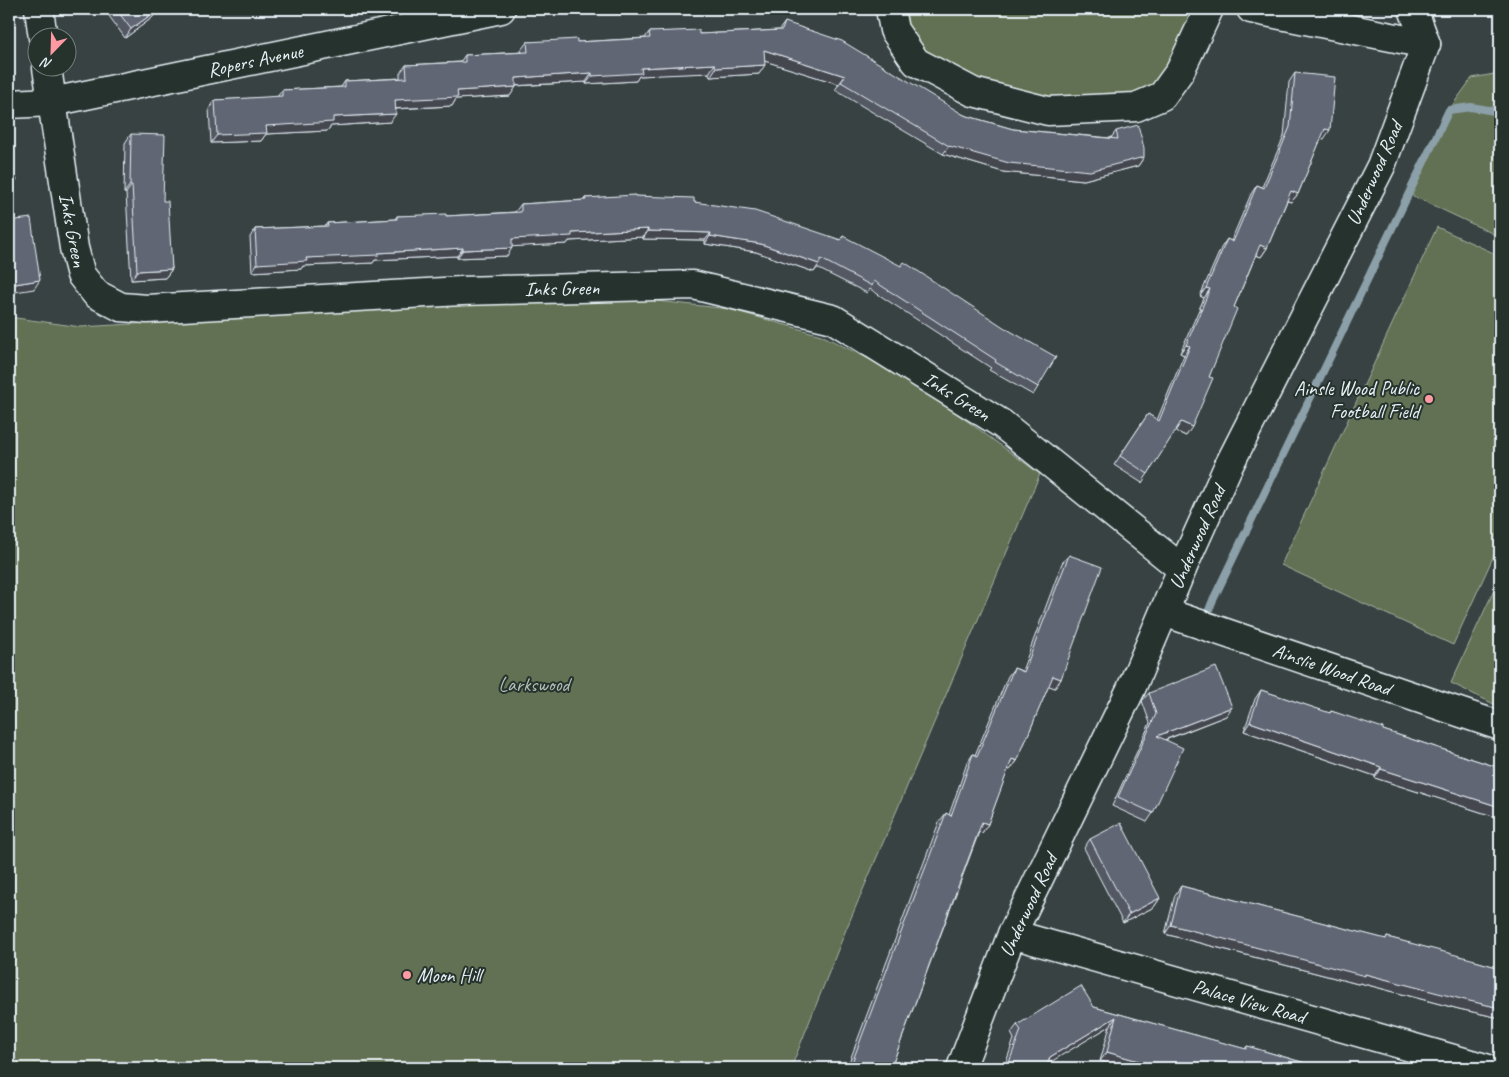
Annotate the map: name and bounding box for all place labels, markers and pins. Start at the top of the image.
place label: Ainsle Wood Public Football Field [1294,376,1422,424]
marker: Ainsle Wood Public Football Field [1423,393,1435,405]
place label: Moon Hill [417,963,485,988]
marker: Moon Hill [401,969,413,981]

